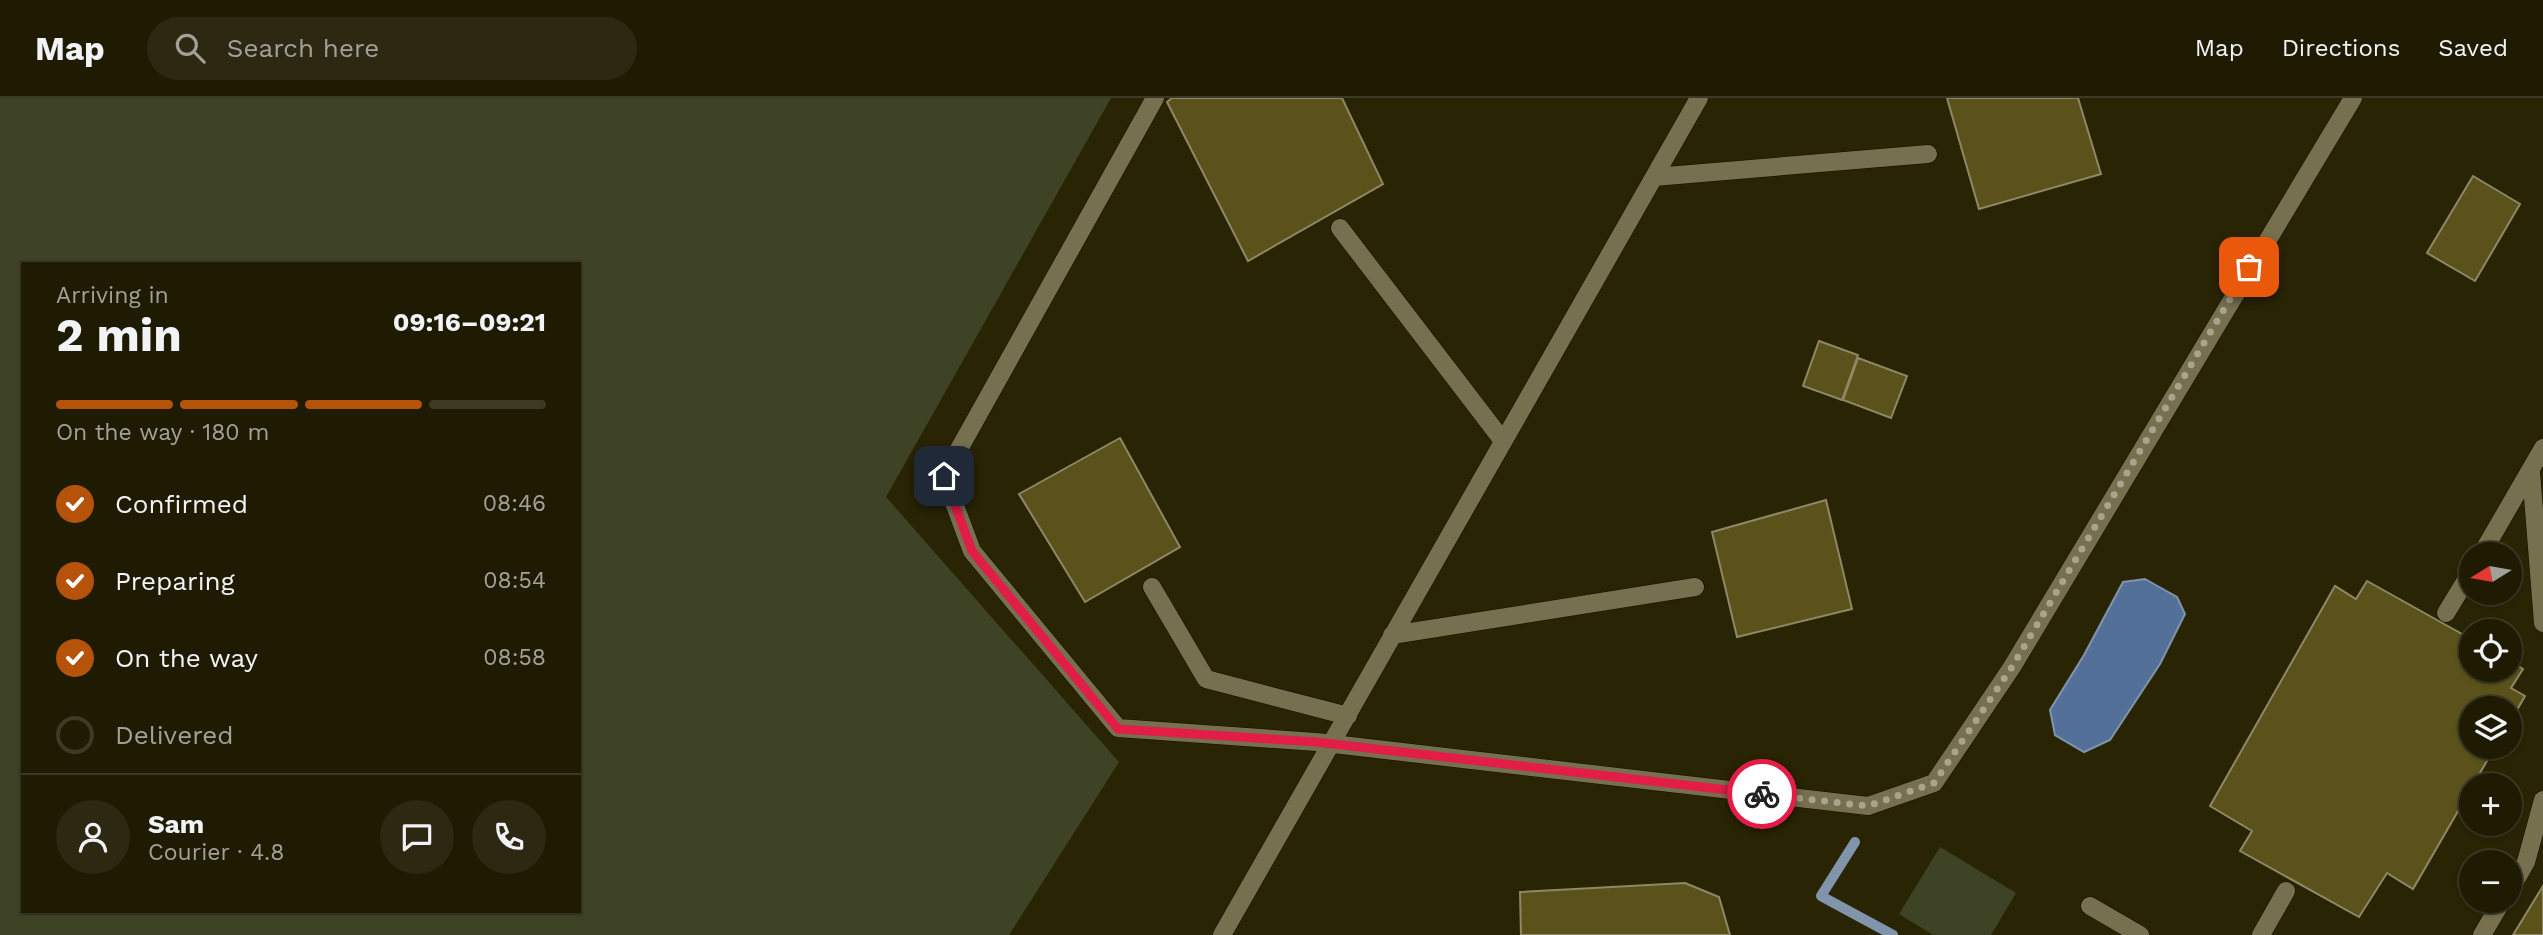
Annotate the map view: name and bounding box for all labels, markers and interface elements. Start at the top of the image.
search box [147,17,637,80]
text: Map [35,29,105,68]
icon: search [171,29,209,67]
text: Search here [227,33,379,63]
text: Map [2195,34,2244,62]
text: Directions [2282,34,2400,62]
text: Saved [2438,34,2508,62]
pin [2219,237,2279,297]
icon: bag [2230,248,2268,286]
text: Arriving in [56,282,169,309]
text: 09:16–09:21 [393,307,546,337]
text: 2 min [56,308,182,362]
text: On the way · 180 m [56,419,269,446]
pin [914,446,974,506]
icon: home [925,457,963,495]
icon: check [56,485,94,523]
text: Confirmed [115,489,248,519]
text: 08:46 [483,490,546,517]
north arrow [2459,542,2522,606]
map controls [2459,542,2522,913]
icon: check [56,562,94,600]
text: Preparing [115,566,235,596]
text: 08:54 [483,567,546,594]
button: locate [2459,619,2522,682]
icon: check [56,639,94,677]
text: On the way [115,643,258,673]
text: 08:58 [483,644,546,671]
button: layers [2459,696,2522,759]
text: Delivered [115,720,234,750]
courier [1727,759,1797,829]
button: + [2459,773,2522,836]
icon: bike [1743,775,1781,813]
button: person [56,800,130,874]
button: chat [380,800,454,874]
button: phone [472,800,546,874]
text: Sam [148,809,204,839]
text: Courier · 4.8 [148,839,284,866]
button: − [2459,850,2522,913]

